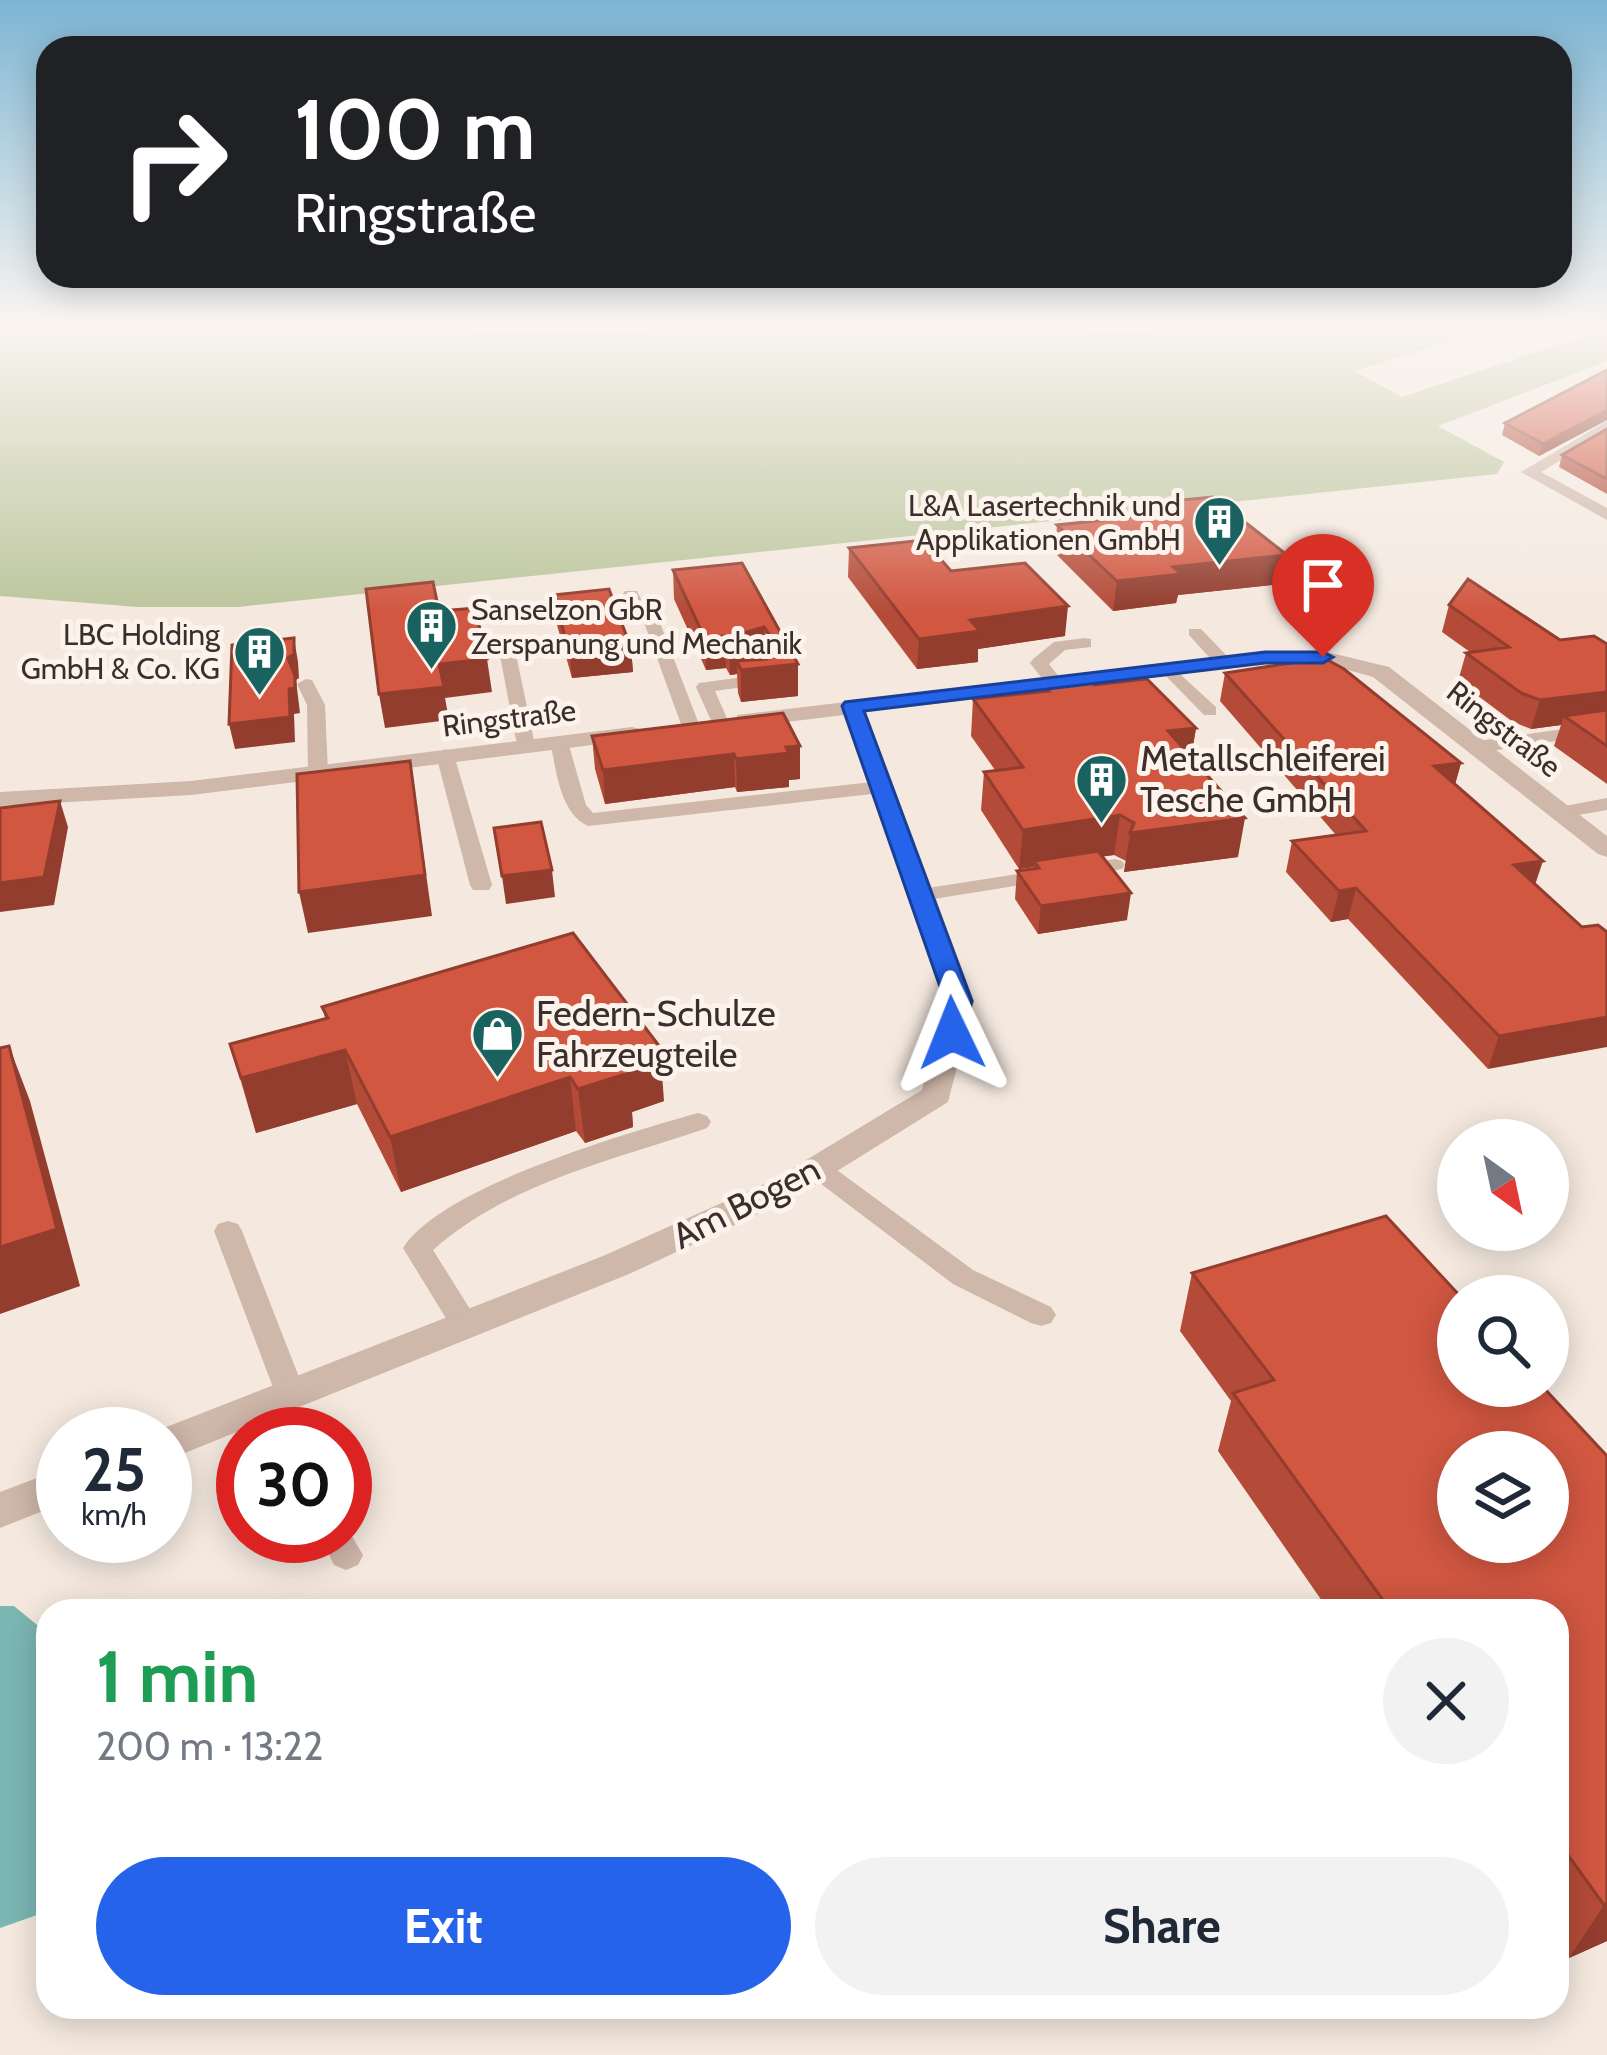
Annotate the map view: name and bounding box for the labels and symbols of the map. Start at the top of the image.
place label: L&A Lasertechnik und Applikationen GmbH [908,487,1181,558]
building icon: L&A Lasertechnik und Applikationen GmbH [1192,494,1248,568]
pin [1272,534,1374,657]
place label: Sanselzon GbR Zerspanung und Mechanik [471,591,803,662]
building icon: Sanselzon GbR Zerspanung und Mechanik [404,598,460,672]
place label: LBC Holding GmbH & Co. KG [21,616,221,687]
building icon: LBC Holding GmbH & Co. KG [231,623,287,697]
street label: Ringstraße [1440,673,1568,785]
street label: Ringstraße [440,691,578,745]
place label: Metallschleiferei Tesche GmbH [1140,736,1386,821]
building icon: Metallschleiferei Tesche GmbH [1073,751,1129,825]
position arrow [889,970,1015,1096]
place label: Federn-Schulze Fahrzeugteile [536,991,776,1076]
shop icon: Federn-Schulze Fahrzeugteile [469,1006,525,1080]
north arrow [1437,1119,1569,1251]
street label: Am Bogen [665,1146,827,1258]
speed limit sign: 30 [216,1407,372,1563]

